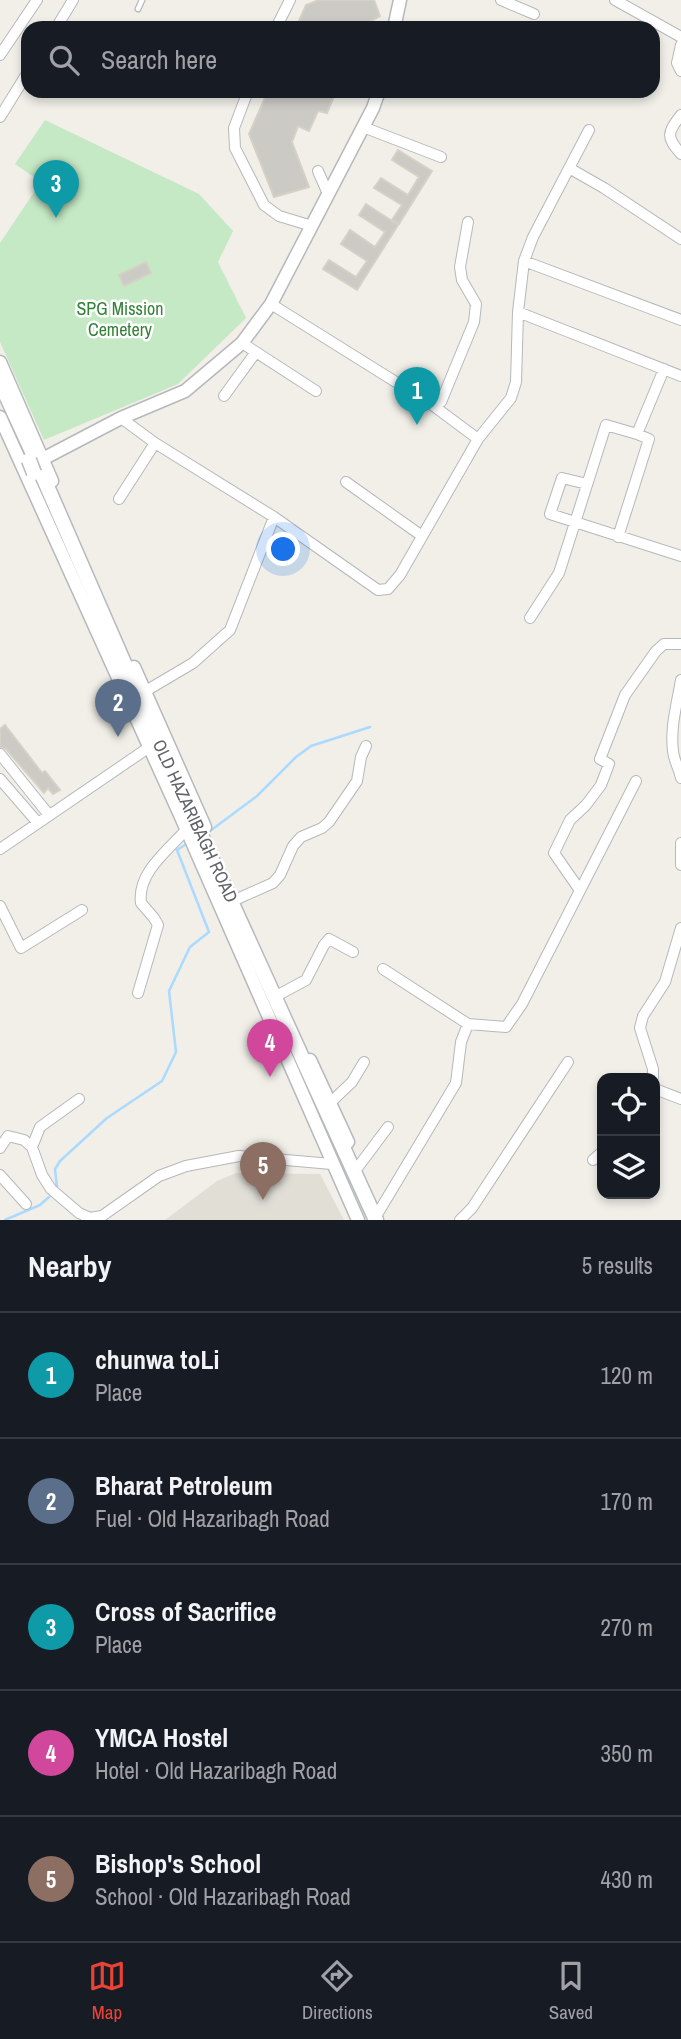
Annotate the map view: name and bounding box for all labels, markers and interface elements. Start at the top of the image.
search box [21,21,660,98]
icon: search [45,41,83,79]
text: Search here [101,42,217,77]
pin: 3 [33,160,79,218]
park label: SPG Mission Cemetery [77,296,163,342]
pin: 1 [394,367,440,425]
your location [266,532,300,566]
pin: 2 [95,679,141,737]
street label: OLD HAZARIBAGH ROAD [147,735,244,906]
pin: 4 [247,1019,293,1077]
map controls [597,1073,660,1199]
button: locate [597,1073,660,1136]
button: layers [597,1136,660,1199]
pin: 5 [240,1142,286,1200]
text: Nearby [28,1246,111,1286]
text: 5 results [582,1250,653,1281]
text: chunwa toLi [95,1342,219,1377]
text: 1 [46,1360,56,1391]
text: 120 m [601,1360,653,1391]
text: Place [95,1377,142,1408]
text: Bharat Petroleum [95,1468,273,1503]
text: 2 [46,1486,56,1517]
text: 170 m [601,1486,653,1517]
text: Fuel · Old Hazaribagh Road [95,1503,330,1534]
text: Cross of Sacrifice [95,1594,276,1629]
text: 3 [46,1612,56,1643]
text: 270 m [601,1612,653,1643]
text: Place [95,1629,142,1660]
text: YMCA Hostel [95,1720,228,1755]
text: 4 [46,1738,56,1769]
text: 350 m [601,1738,653,1769]
text: Hotel · Old Hazaribagh Road [95,1755,337,1786]
text: Bishop's School [95,1846,261,1881]
text: 5 [46,1864,56,1895]
text: 430 m [601,1864,653,1895]
text: School · Old Hazaribagh Road [95,1881,351,1912]
tab: Map [88,1957,126,2025]
tab: Directions [302,1957,373,2025]
tab: Saved [549,1957,593,2025]

